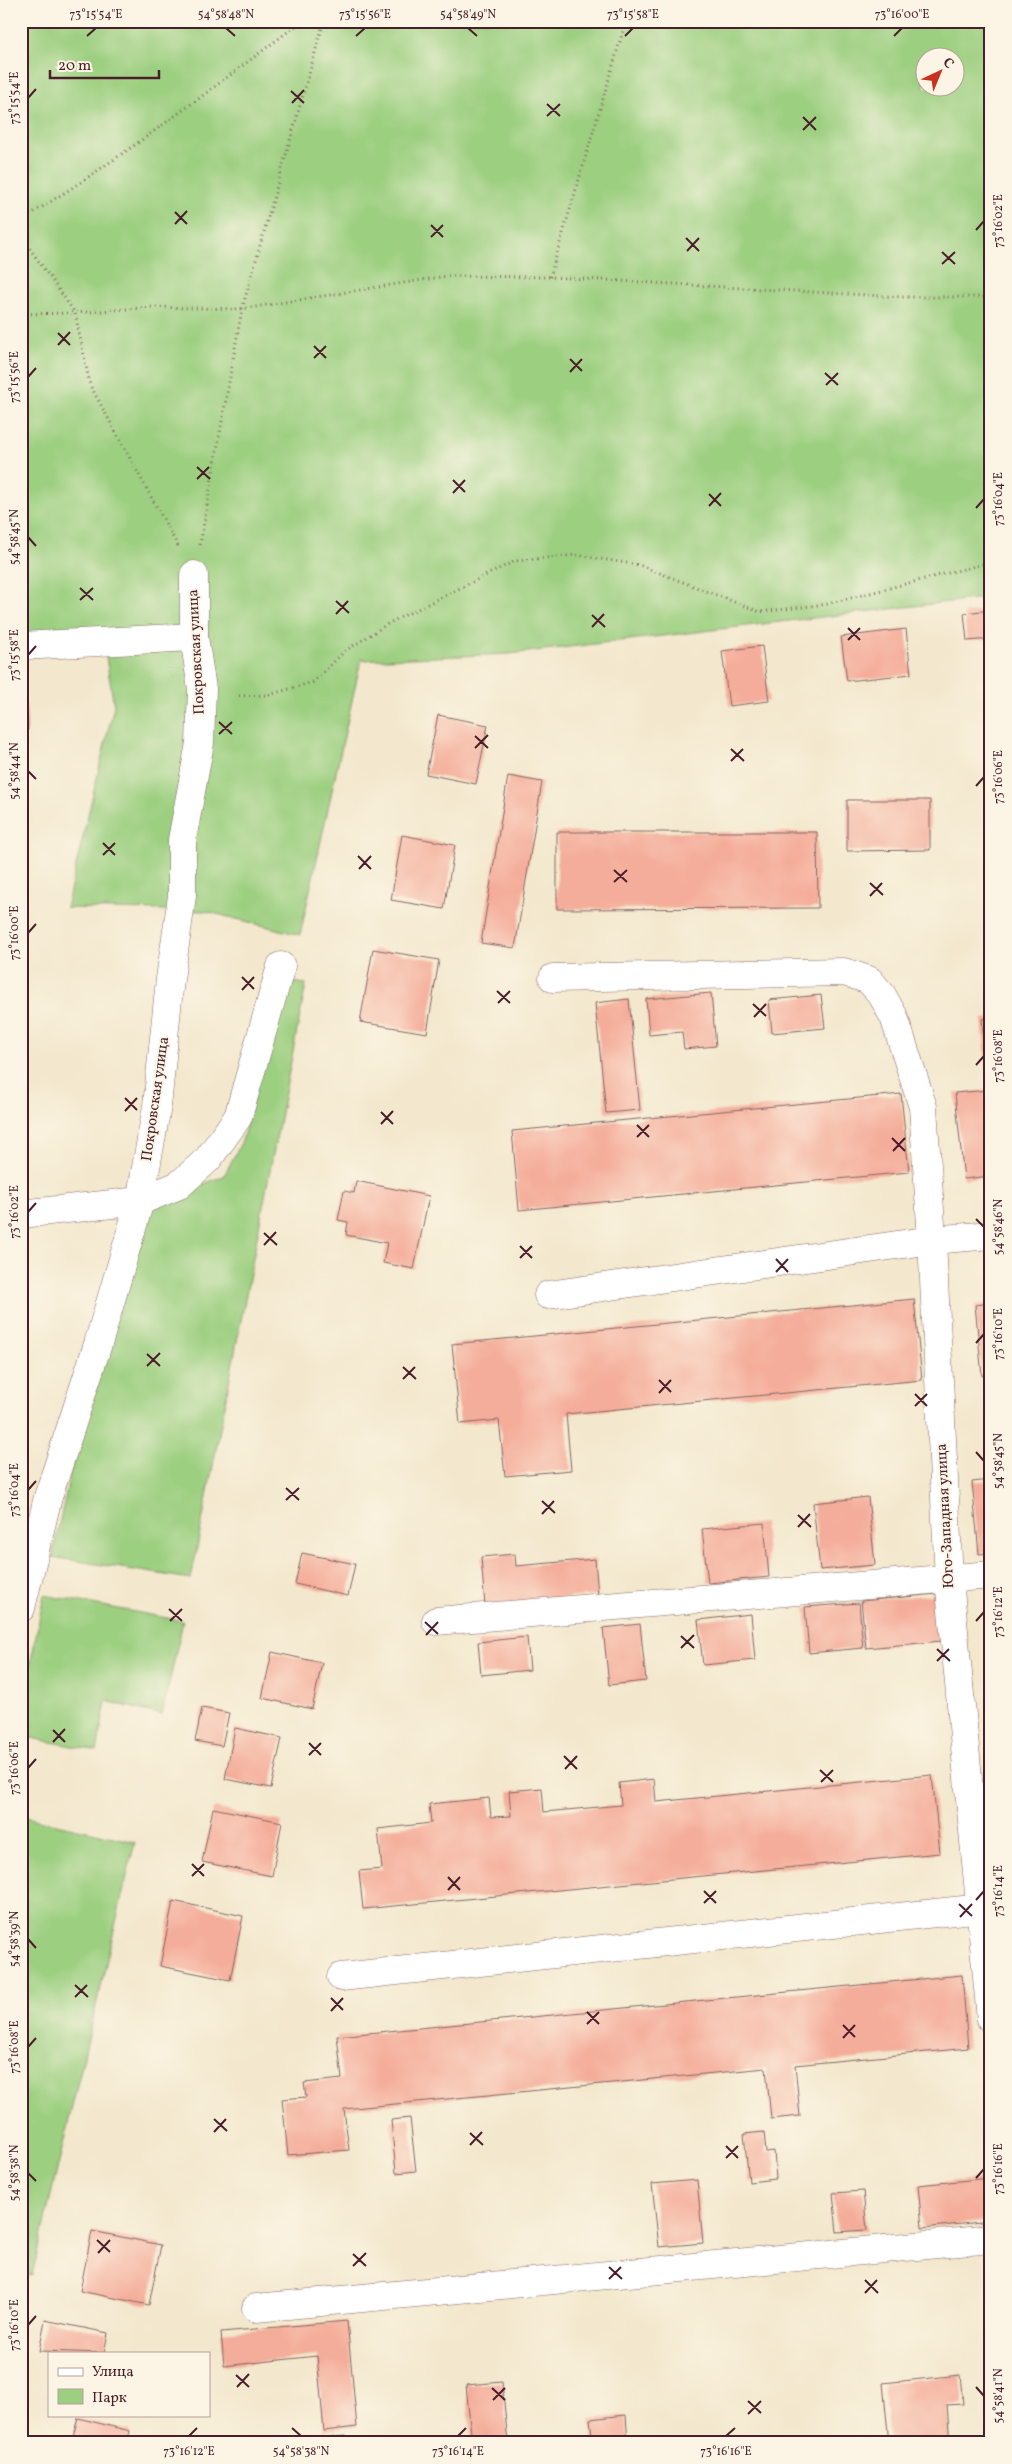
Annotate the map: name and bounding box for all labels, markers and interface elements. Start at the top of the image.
text: 73°15'54"E [70,7,122,23]
text: 54°58'48"N [198,7,254,23]
text: 73°15'56"E [339,7,391,23]
text: 54°58'49"N [440,7,496,23]
text: 73°15'58"E [607,7,659,23]
text: 73°16'00"E [875,7,929,23]
scale bar [50,48,159,80]
north arrow [914,48,964,98]
text: С [938,54,958,74]
text: 20 m [58,56,91,77]
text: 73°15'54"E [7,72,23,124]
text: 73°16'02"E [991,194,1007,248]
text: 73°15'56"E [7,351,23,403]
text: 73°16'04"E [991,472,1007,526]
text: 54°58'45"N [7,509,23,565]
street label: Покровская улица [183,589,211,715]
text: 73°15'58"E [7,629,23,681]
text: 54°58'44"N [7,742,23,800]
text: 73°16'06"E [991,750,1007,804]
text: 73°16'00"E [7,906,23,960]
text: 73°16'08"E [991,1029,1007,1083]
street label: Покровская улица [137,1035,175,1163]
text: 73°16'02"E [7,1185,23,1239]
text: 54°58'46"N [991,1199,1007,1255]
text: 73°16'10"E [991,1308,1007,1360]
text: 54°58'45"N [991,1433,1007,1489]
street label: Юго-Западная улица [932,1443,960,1589]
text: 73°16'04"E [7,1463,23,1517]
text: 73°16'12"E [991,1586,1007,1638]
text: 73°16'06"E [7,1741,23,1795]
text: 73°16'14"E [991,1865,1007,1917]
text: 54°58'39"N [7,1911,23,1967]
text: 73°16'08"E [7,2020,23,2074]
text: 73°16'16"E [991,2143,1007,2195]
text: 54°58'38"N [7,2145,23,2201]
text: 73°16'10"E [7,2299,23,2351]
legend [48,2352,210,2416]
text: Улица [92,2362,134,2383]
text: 54°58'41"N [991,2368,1007,2424]
text: Парк [92,2388,127,2409]
text: 73°16'12"E [163,2444,215,2460]
text: 54°58'38"N [273,2444,329,2460]
text: 73°16'14"E [432,2444,484,2460]
text: 73°16'16"E [700,2444,752,2460]

